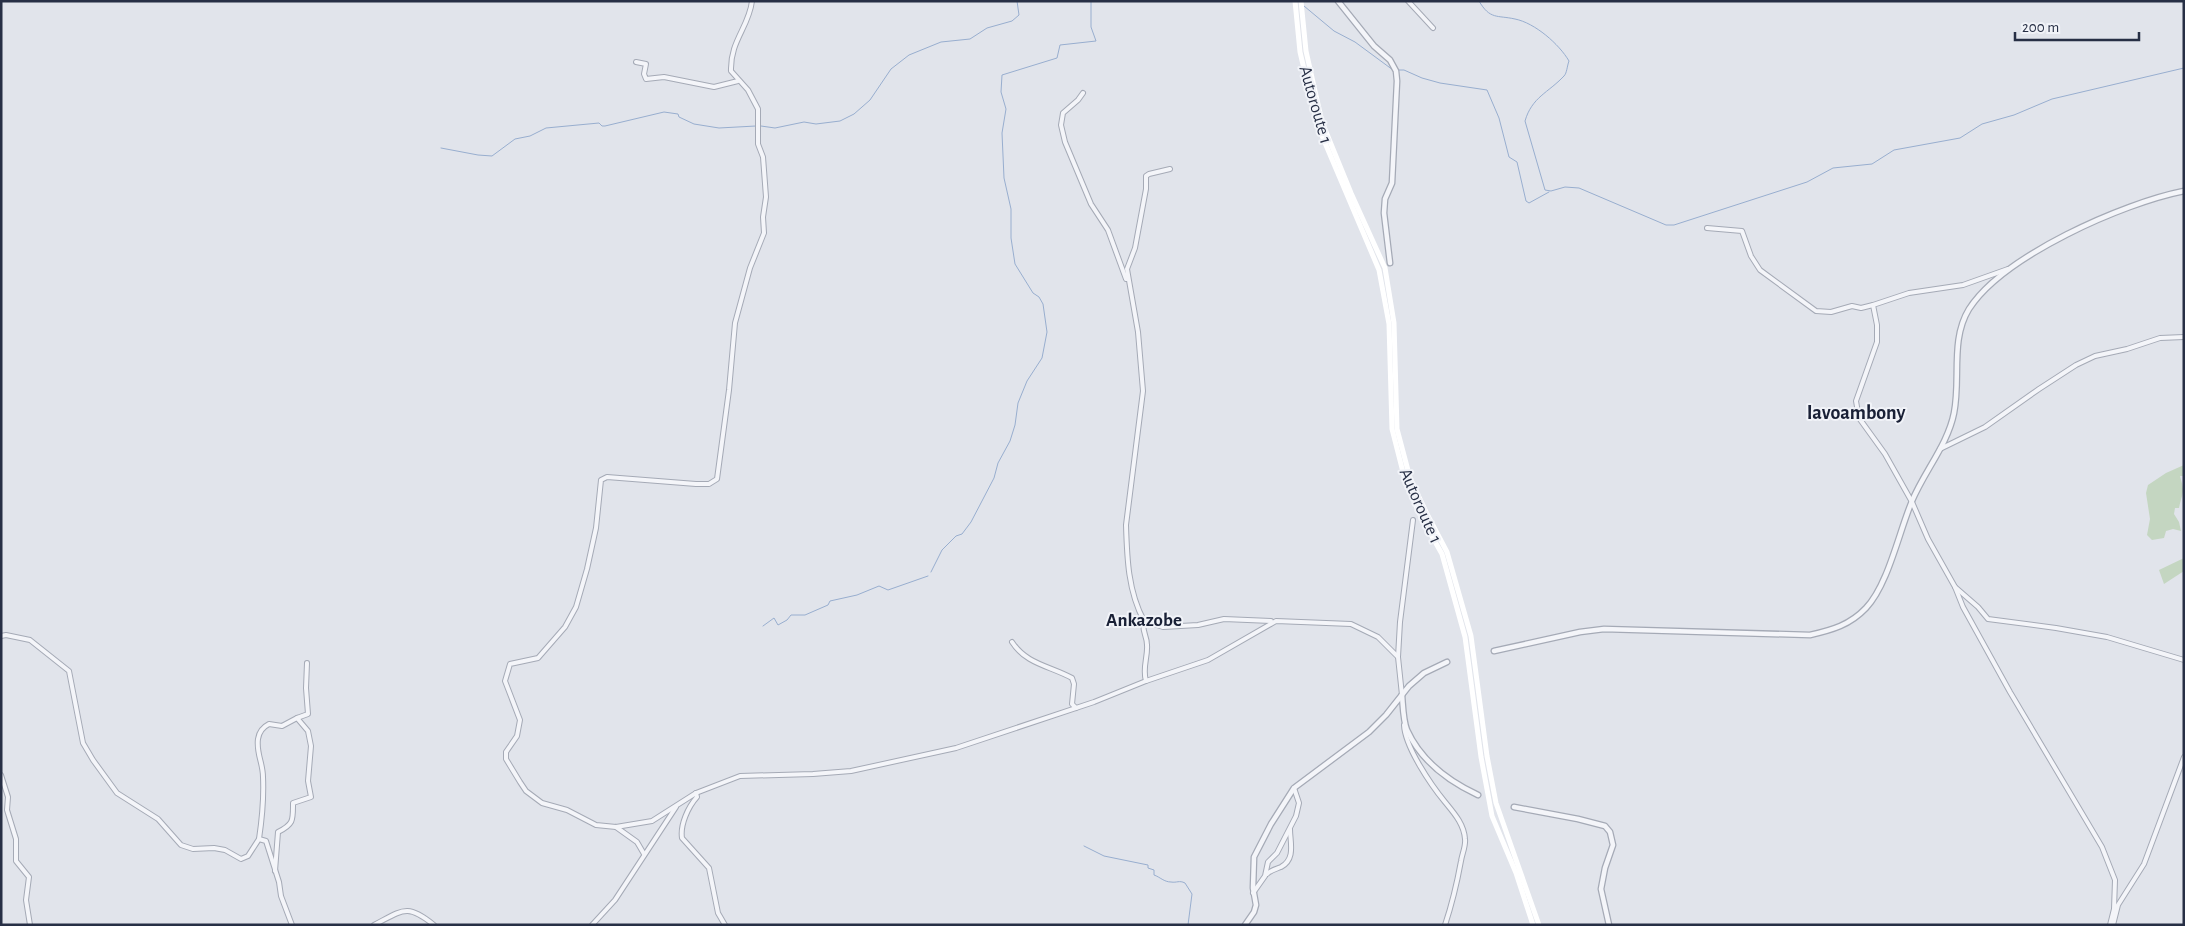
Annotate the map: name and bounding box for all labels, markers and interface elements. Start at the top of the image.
scale bar [2015,10,2139,42]
text: 200 m [2022,20,2059,35]
street label: Autoroute 1 [1295,64,1335,146]
district label: Iavoambony [1807,403,1905,423]
street label: Autoroute 1 [1395,466,1445,546]
district label: Ankazobe [1106,611,1182,630]

